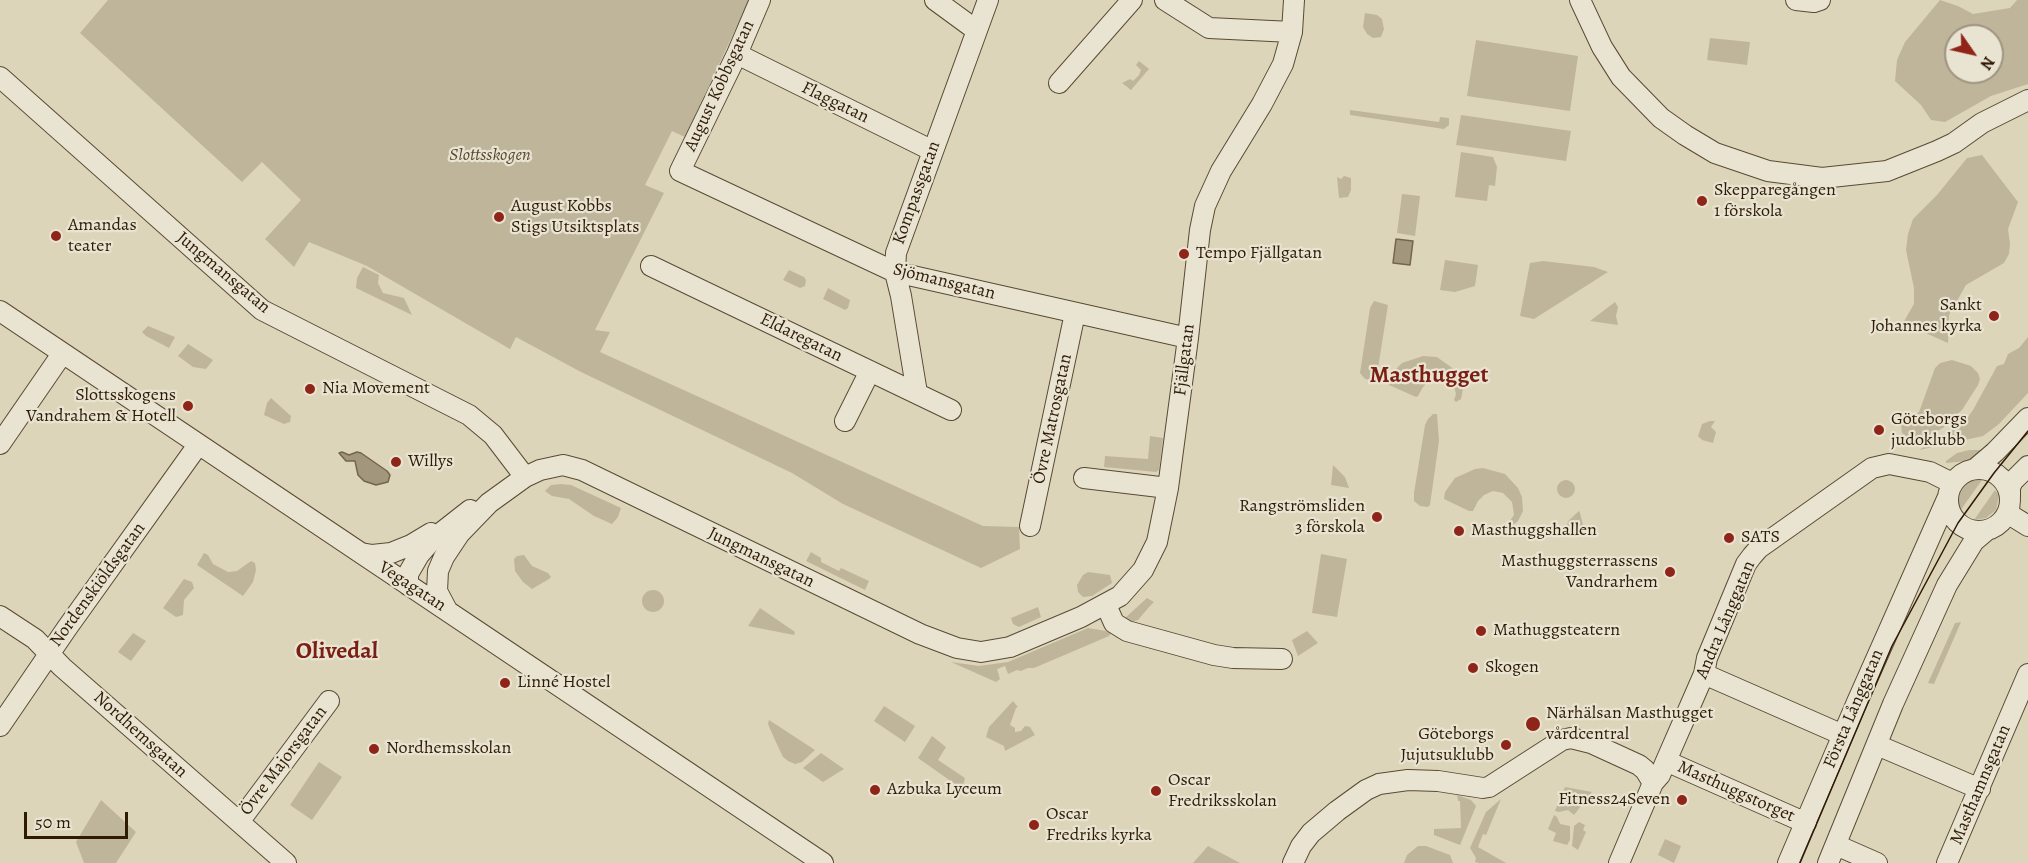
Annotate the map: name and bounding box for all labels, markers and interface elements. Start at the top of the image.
street label: August Kobbsgatan [680,17,760,155]
north arrow [1944,24,2004,84]
text: N [1975,52,2000,74]
street label: Flaggatan [798,77,872,129]
street label: Kompassgatan [888,138,946,248]
park label: Slottsskogen [449,145,531,167]
place label: Skepparegången 1 förskola [1714,180,1836,222]
marker: Skepparegången 1 förskola [1695,194,1709,208]
place label: August Kobbs Stigs Utsiktsplats [511,196,639,238]
marker: August Kobbs Stigs Utsiktsplats [492,210,506,224]
place label: Amandas teater [68,215,137,258]
street label: Jungmansgatan [172,228,274,318]
marker: Amandas teater [49,229,63,243]
place label: Tempo Fjällgatan [1196,243,1322,265]
marker: Tempo Fjällgatan [1177,247,1191,261]
street label: Sjömansgatan [891,259,997,305]
place label: Sankt Johannes kyrka [1870,295,1982,338]
street label: Eldaregatan [756,309,846,367]
marker: Sankt Johannes kyrka [1987,309,2001,323]
street label: Fjällgatan [1170,323,1200,397]
street label: Övre Matrosgatan [1029,352,1077,486]
district label: Masthugget [1370,362,1488,390]
place label: Nia Movement [322,378,430,400]
marker: Nia Movement [303,382,317,396]
place label: Slottsskogens Vandrahem & Hotell [26,385,176,428]
marker: Slottsskogens Vandrahem & Hotell [181,399,195,413]
place label: Göteborgs judoklubb [1891,409,1967,452]
marker: Göteborgs judoklubb [1872,423,1886,437]
place label: Willys [408,451,453,473]
marker: Willys [389,455,403,469]
place label: Rangströmsliden 3 förskola [1239,496,1365,538]
marker: Rangströmsliden 3 förskola [1370,510,1384,524]
street label: Nordenskiöldsgatan [46,518,150,652]
place label: Masthuggshallen [1471,520,1597,542]
street label: Jungmansgatan [704,523,818,593]
marker: Masthuggshallen [1452,524,1466,538]
place label: SATS [1741,527,1780,549]
marker: SATS [1722,531,1736,545]
place label: Masthuggsterrassens Vandrarhem [1501,551,1658,594]
street label: Vegagatan [374,557,450,617]
street label: Andra Långgatan [1691,558,1761,682]
marker: Masthuggsterrassens Vandrarhem [1663,565,1677,579]
place label: Mathuggsteatern [1493,620,1620,642]
marker: Mathuggsteatern [1474,624,1488,638]
district label: Olivedal [296,638,378,666]
street label: Första Långgatan [1819,646,1889,772]
place label: Skogen [1485,657,1539,679]
marker: Skogen [1466,661,1480,675]
place label: Linné Hostel [517,672,610,694]
marker: Linné Hostel [498,676,512,690]
street label: Nordhemsgatan [88,687,192,783]
street label: Övre Majorsgatan [236,702,332,820]
place label: Närhälsan Masthugget vårdcentral [1546,703,1713,746]
marker: Närhälsan Masthugget vårdcentral [1524,715,1542,733]
street label: Masthamnsgatan [1946,722,2016,848]
place label: Göteborgs Jujutsuklubb [1400,724,1494,766]
place label: Nordhemsskolan [386,738,511,760]
marker: Göteborgs Jujutsuklubb [1499,738,1513,752]
marker: Nordhemsskolan [367,742,381,756]
street label: Masthuggstorget [1674,756,1798,828]
place label: Oscar Fredriksskolan [1168,770,1277,812]
place label: Azbuka Lyceum [887,779,1002,801]
marker: Azbuka Lyceum [868,783,882,797]
marker: Oscar Fredriksskolan [1149,784,1163,798]
place label: Fitness24Seven [1558,789,1670,811]
marker: Fitness24Seven [1675,793,1689,807]
scale bar [27,800,130,838]
place label: Oscar Fredriks kyrka [1046,804,1152,846]
text: 50 m [35,810,71,834]
marker: Oscar Fredriks kyrka [1027,818,1041,832]

